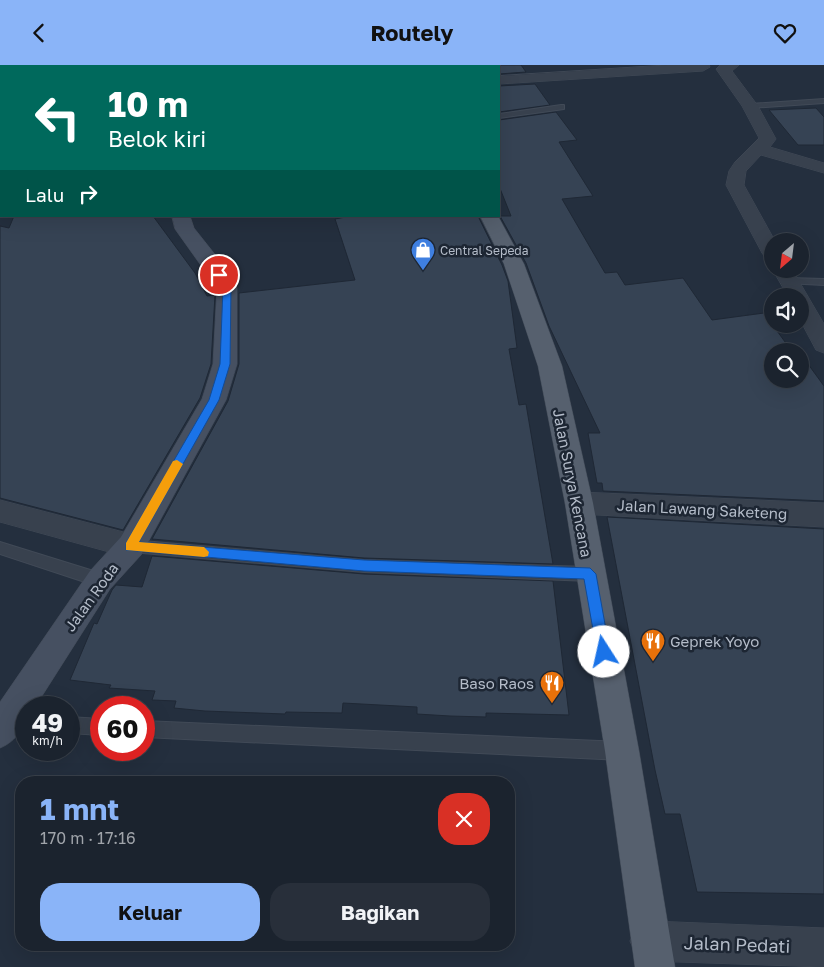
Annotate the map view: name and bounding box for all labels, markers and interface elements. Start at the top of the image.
icon: back [25,19,53,47]
text: Routely [370,19,454,46]
icon: heart [771,19,799,47]
text: 10 m [108,83,188,125]
icon: left [25,85,90,150]
text: Belok kiri [108,125,206,152]
icon: right [74,180,102,208]
text: Lalu [25,183,64,206]
north arrow [764,233,809,277]
map controls [764,233,809,388]
shop icon: Central Sepeda [410,237,436,271]
place label: Central Sepeda [440,243,529,258]
pin [198,254,240,296]
icon: arrive [205,261,233,289]
button: sound [764,288,809,333]
button: search [764,343,809,388]
street label: Jalan Surya Kencana [550,407,596,559]
street label: Jalan Lawang Saketeng [616,496,788,522]
street label: Jalan Roda [60,559,122,635]
position arrow [577,625,629,677]
restaurant icon: Geprek Yoyo [640,628,666,662]
place label: Geprek Yoyo [670,632,759,650]
restaurant icon: Baso Raos [539,670,565,704]
place label: Baso Raos [459,674,534,692]
speed limit sign: 60 [90,696,155,761]
text: 49 [32,707,63,738]
text: km/h [32,733,63,748]
text: 1 mnt [40,791,119,827]
button: close [438,793,490,845]
text: 170 m · 17:16 [40,828,136,848]
button: Keluar [40,883,260,941]
button: Bagikan [270,883,490,941]
street label: Jalan Pedati [683,931,791,957]

